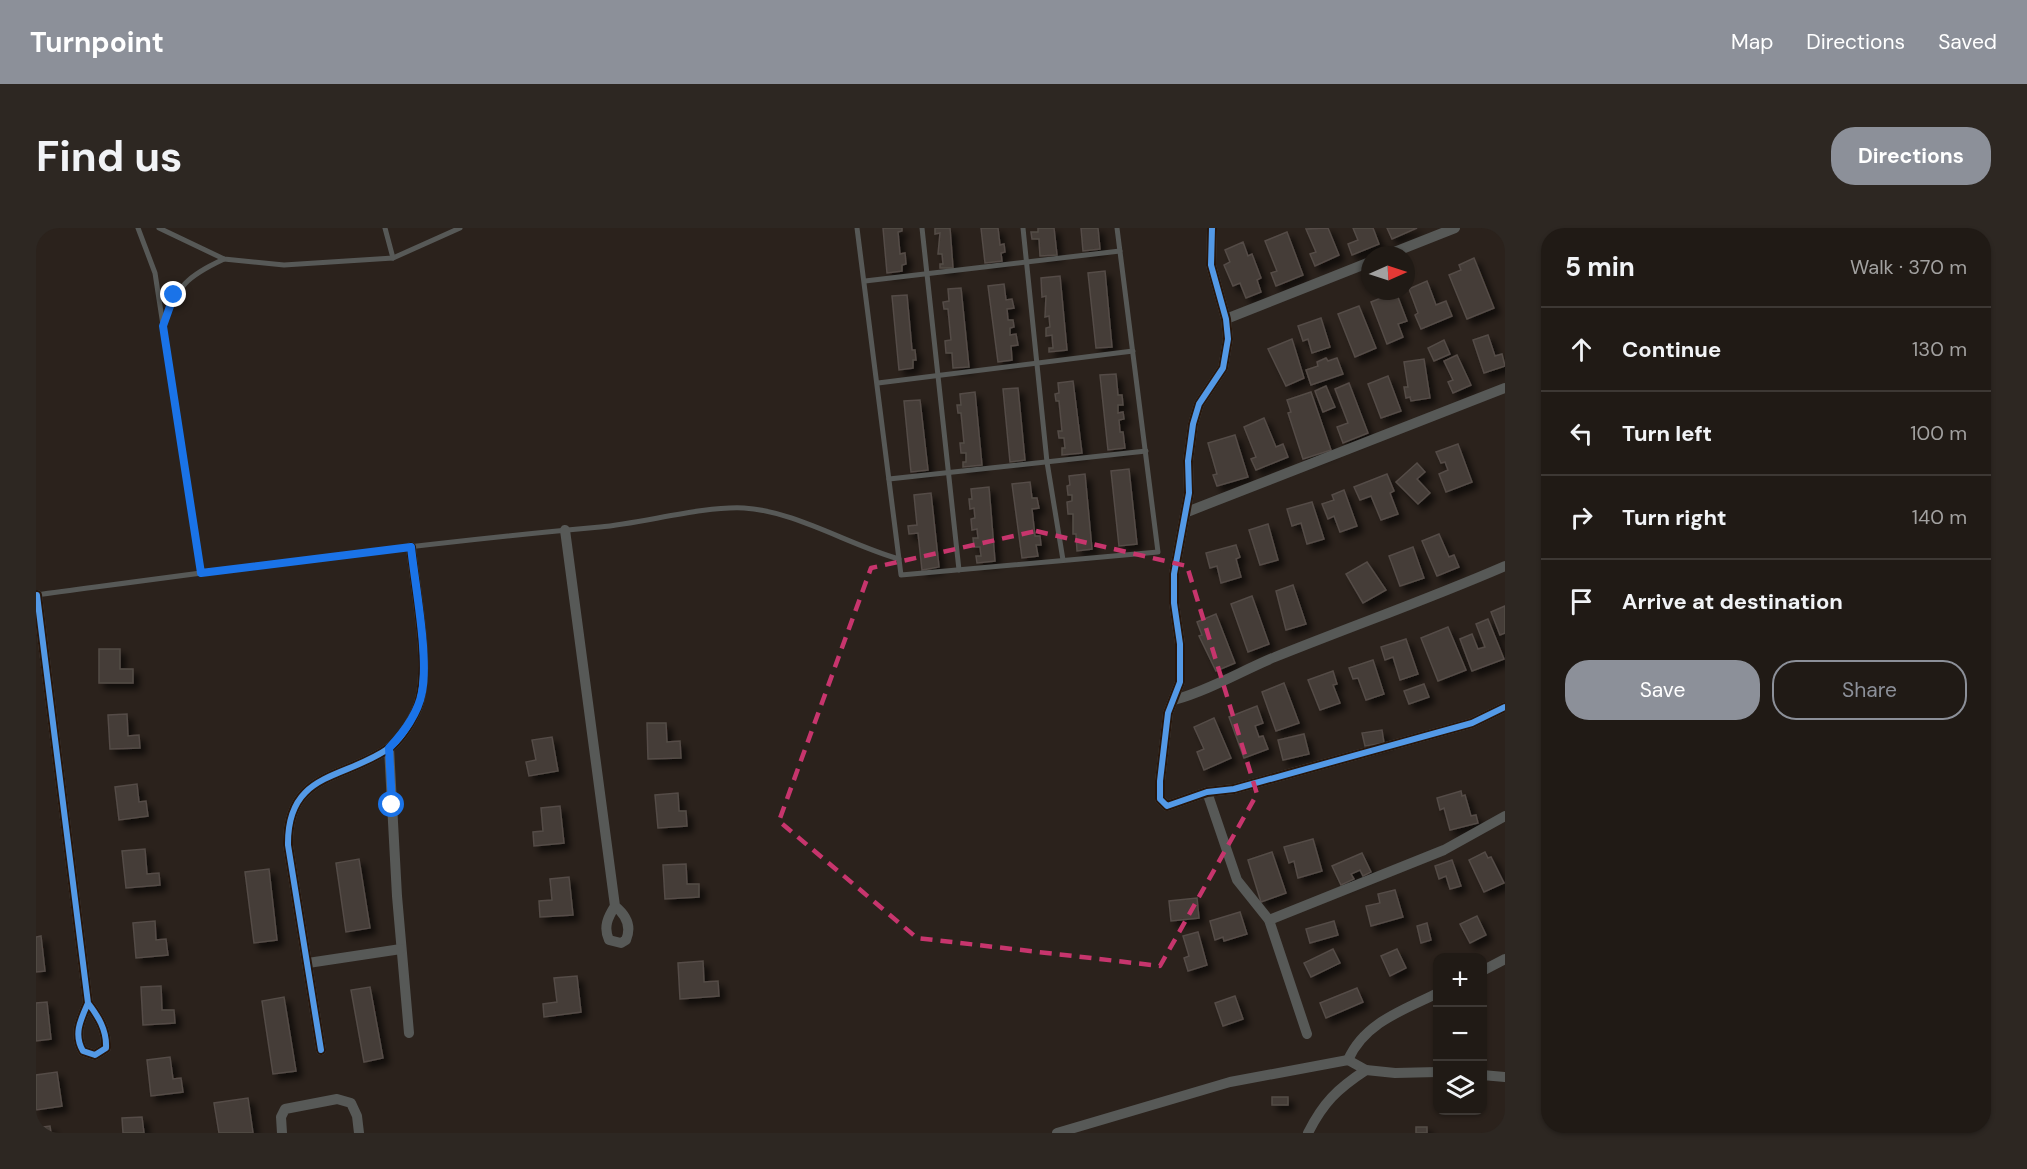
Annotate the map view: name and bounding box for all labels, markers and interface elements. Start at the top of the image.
text: Turnpoint [30,24,164,61]
text: Map [1731,28,1773,56]
text: Directions [1806,28,1905,56]
text: Saved [1938,28,1997,56]
button: Directions [1831,127,1991,185]
text: Find us [36,129,182,184]
north arrow [1361,246,1415,300]
text: 5 min [1565,250,1635,284]
text: Walk · 370 m [1850,254,1967,280]
route end [160,281,186,307]
icon: ahead [1565,333,1598,366]
text: Continue [1622,335,1721,364]
text: 130 m [1912,336,1967,362]
icon: left [1565,417,1598,450]
text: Turn left [1622,419,1712,448]
text: 100 m [1910,420,1967,446]
icon: right [1565,501,1598,534]
text: Turn right [1622,503,1727,532]
text: 140 m [1912,504,1967,530]
icon: arrive [1565,585,1598,618]
text: Arrive at destination [1622,587,1843,616]
button: Save [1565,660,1760,720]
button: Share [1772,660,1967,720]
route start [378,791,404,817]
map controls [1433,953,1487,1115]
button: + [1433,953,1487,1007]
button: − [1433,1007,1487,1061]
button: layers [1433,1061,1487,1115]

